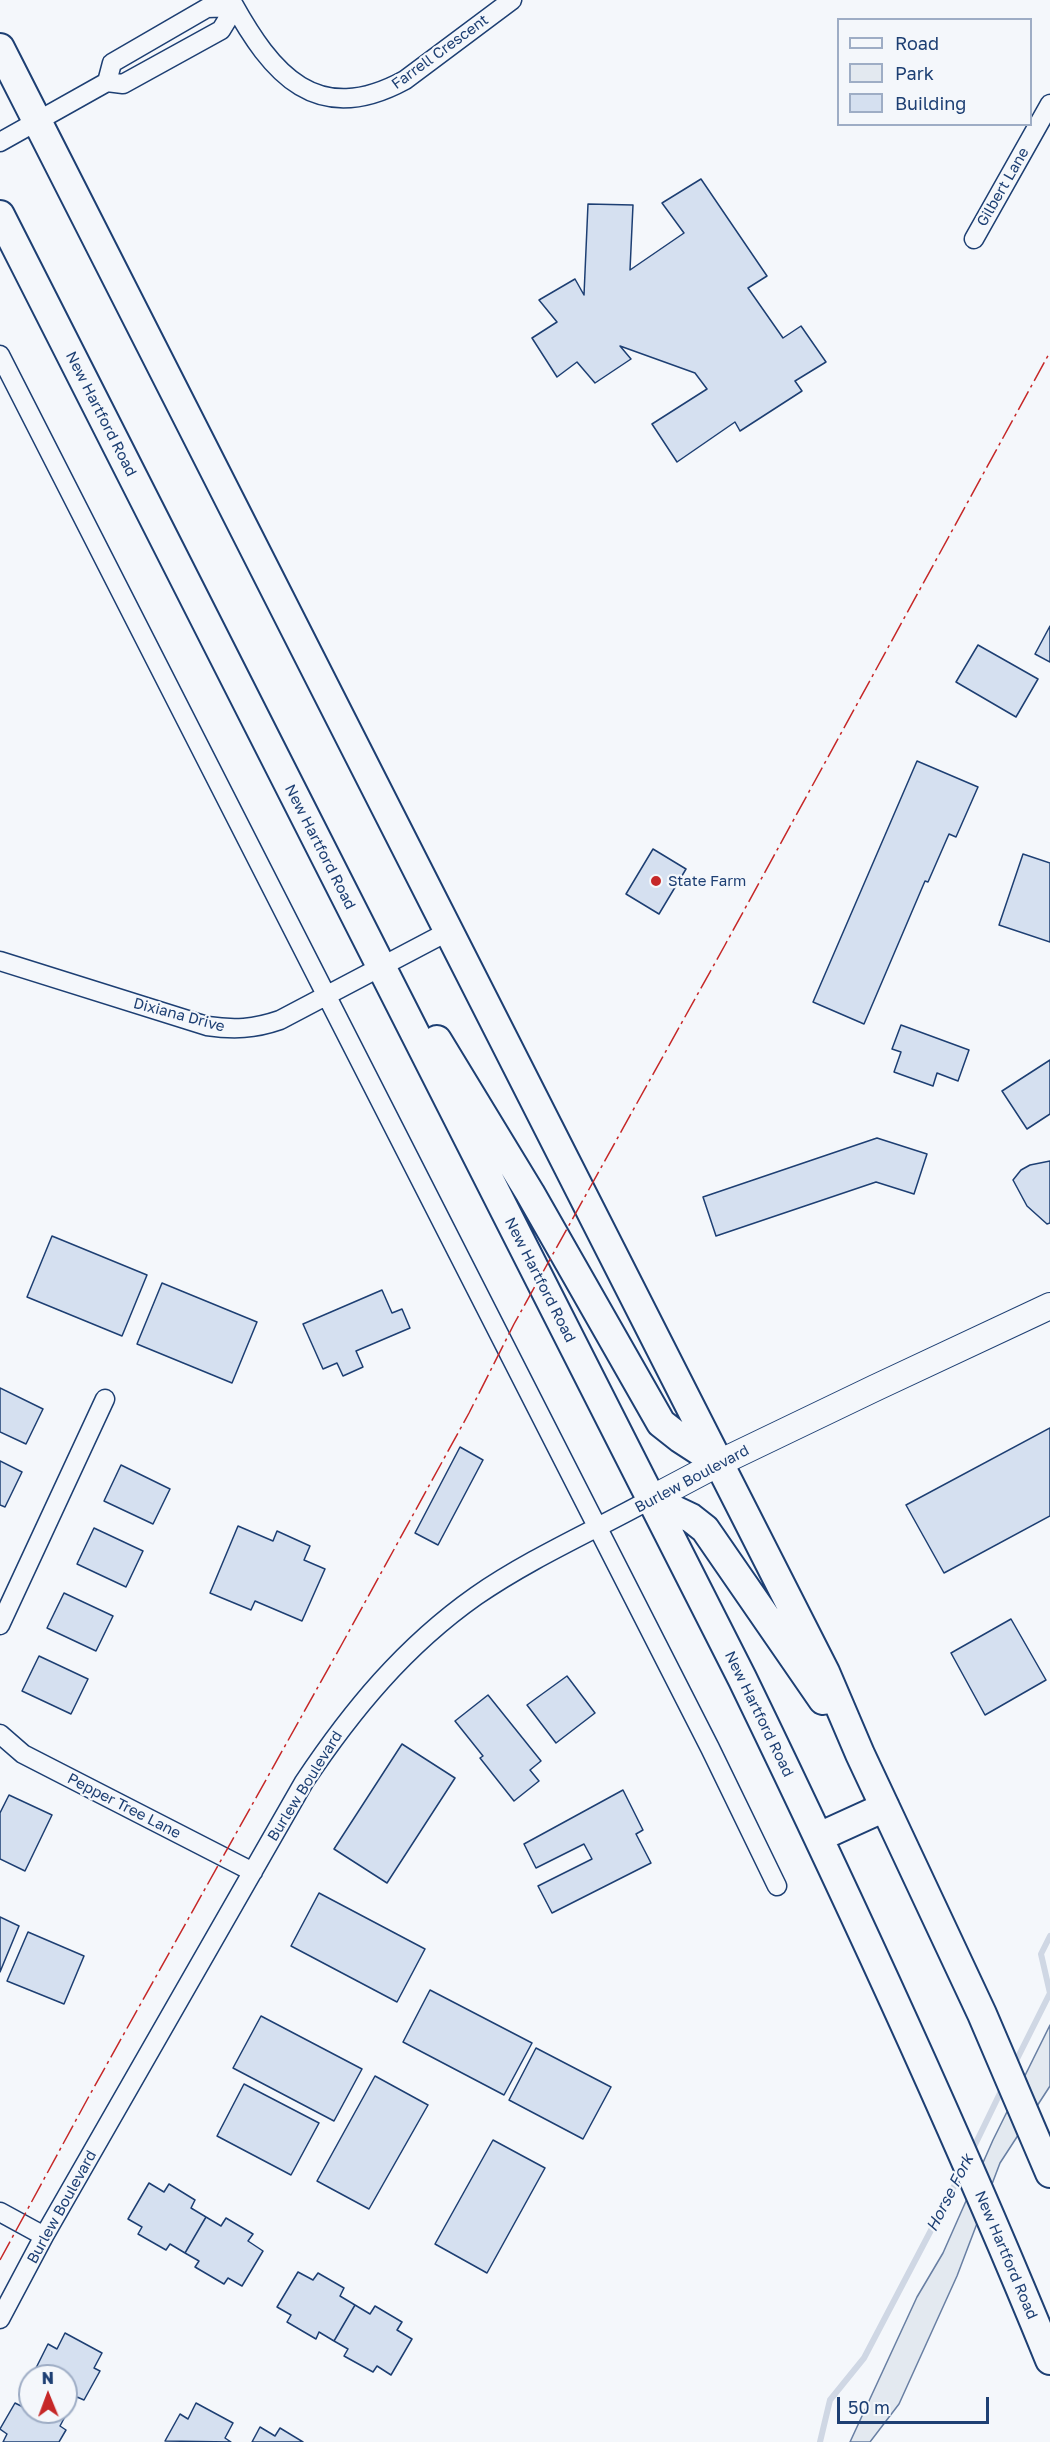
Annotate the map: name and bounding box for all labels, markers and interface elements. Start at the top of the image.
street label: Farrell Crescent [388,11,492,93]
legend [837,18,1032,126]
text: Road [895,32,939,54]
text: Park [895,62,934,84]
text: Building [895,92,966,114]
street label: Gilbert Lane [973,144,1033,230]
street label: New Hartford Road [62,349,140,479]
street label: New Hartford Road [281,782,359,912]
place label: State Farm [668,872,746,890]
marker: State Farm [649,874,663,888]
street label: Dixiana Drive [131,994,227,1036]
street label: New Hartford Road [501,1215,579,1345]
street label: Burlew Boulevard [632,1441,752,1517]
street label: New Hartford Road [721,1648,797,1780]
street label: Burlew Boulevard [264,1728,346,1844]
street label: Pepper Tree Lane [64,1770,184,1842]
street label: Burlew Boulevard [23,2147,101,2267]
water label: Horse Fork [922,2151,978,2235]
street label: New Hartford Road [971,2188,1041,2322]
north arrow [18,2364,78,2424]
text: N [41,2368,54,2388]
scale bar [840,2385,992,2423]
text: 50 m [848,2396,890,2418]

